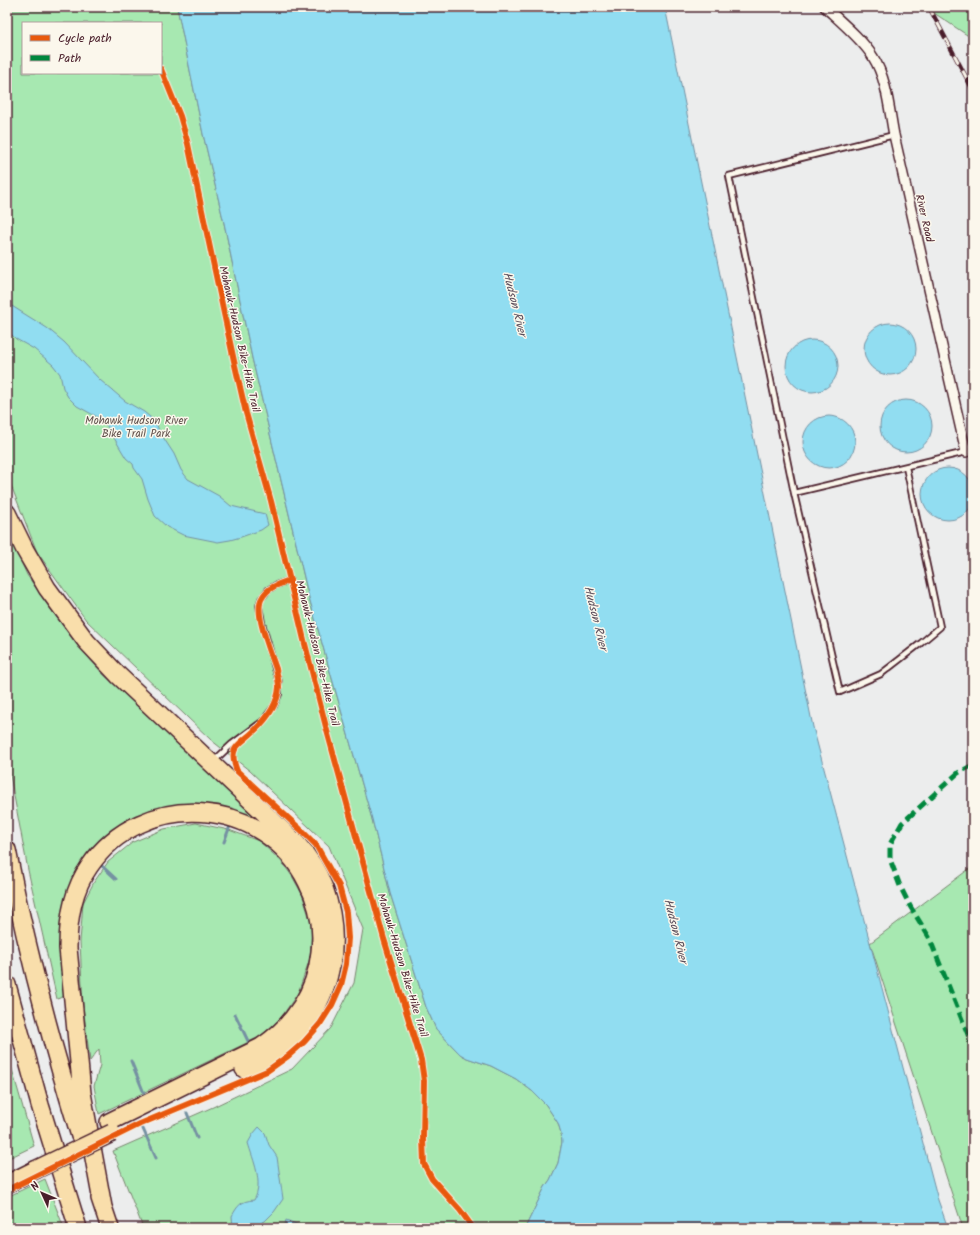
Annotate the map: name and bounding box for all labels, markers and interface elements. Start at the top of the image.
legend [22,22,162,74]
text: Cycle path [58,29,112,48]
text: Path [58,49,81,68]
street label: River Road [910,192,938,244]
street label: Mohawk-Hudson Bike-Hike Trail [213,264,265,414]
water label: Hudson River [497,270,532,341]
park label: Mohawk Hudson River Bike Trail Park [85,412,188,443]
street label: Mohawk-Hudson Bike-Hike Trail [290,578,344,728]
water label: Hudson River [578,584,613,655]
street label: Mohawk-Hudson Bike-Hike Trail [372,891,433,1040]
water label: Hudson River [658,897,693,968]
north arrow [22,1173,62,1213]
text: N [27,1178,44,1196]

